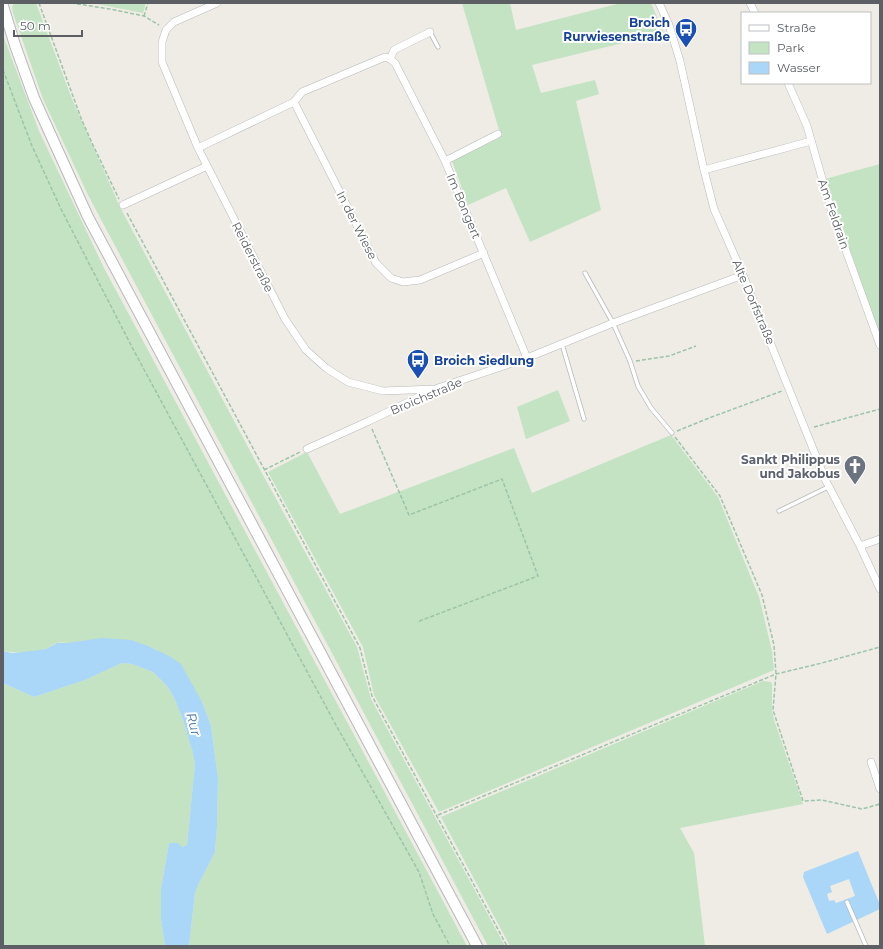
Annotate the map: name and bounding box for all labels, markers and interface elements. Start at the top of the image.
scale bar [14,12,82,38]
legend [741,12,871,84]
place label: Broich Rurwiesenstraße [563,15,670,44]
bus stop icon: Broich Rurwiesenstraße [673,16,699,49]
text: 50 m [20,18,51,33]
text: Straße [777,20,816,35]
text: Park [777,40,805,55]
text: Wasser [777,60,821,75]
street label: Im Bongert [444,171,485,241]
street label: Am Feldrain [815,177,853,251]
street label: In der Wiese [333,188,381,262]
street label: Reiderstraße [229,219,277,295]
street label: Alte Dorfstraße [729,257,779,347]
bus stop icon: Broich Siedlung [405,347,431,380]
place label: Broich Siedlung [434,353,534,368]
street label: Broichstraße [388,374,464,418]
place label: Sankt Philippus und Jakobus [741,452,841,481]
church icon: Sankt Philippus und Jakobus [842,453,868,486]
water label: Rur [183,711,205,738]

